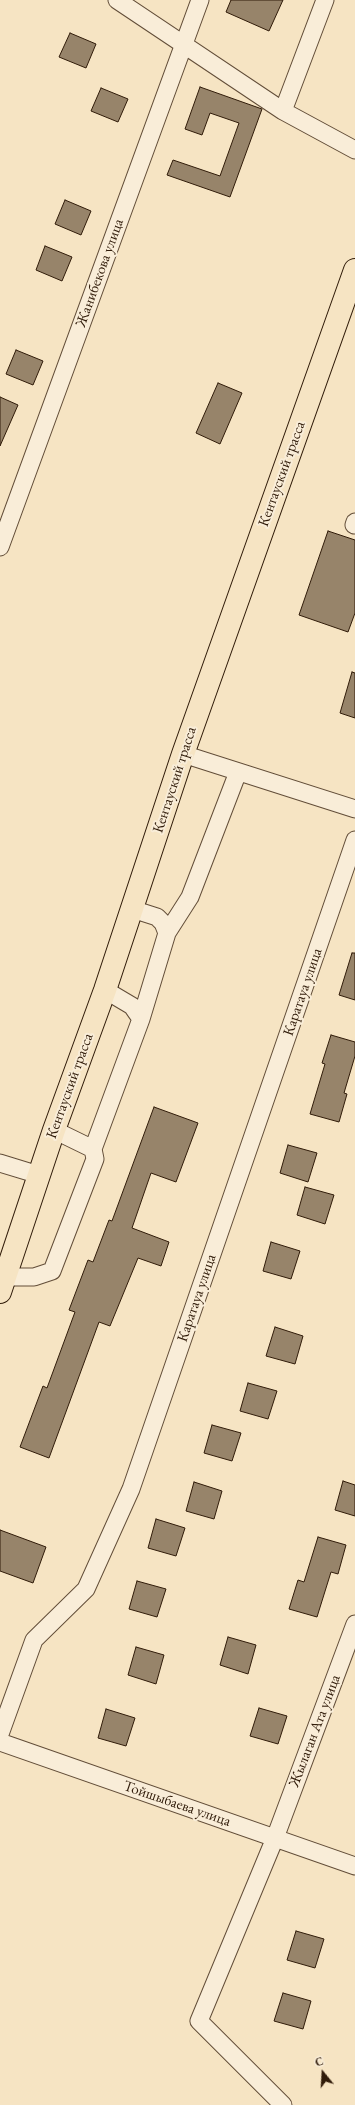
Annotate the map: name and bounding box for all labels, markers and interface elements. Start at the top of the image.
street label: Жанибекова улица [72,216,128,330]
street label: Кентауский трасса [255,419,309,529]
street label: Кентауский трасса [149,725,201,835]
street label: Каратауа улица [280,946,326,1038]
street label: Кентауский трасса [43,1031,97,1141]
street label: Каратауа улица [174,1252,220,1344]
street label: Жылаган Ата улица [285,1672,345,1790]
street label: Тойшыбаева улица [121,1777,233,1831]
north arrow [303,2053,343,2093]
text: С [313,2054,325,2069]

